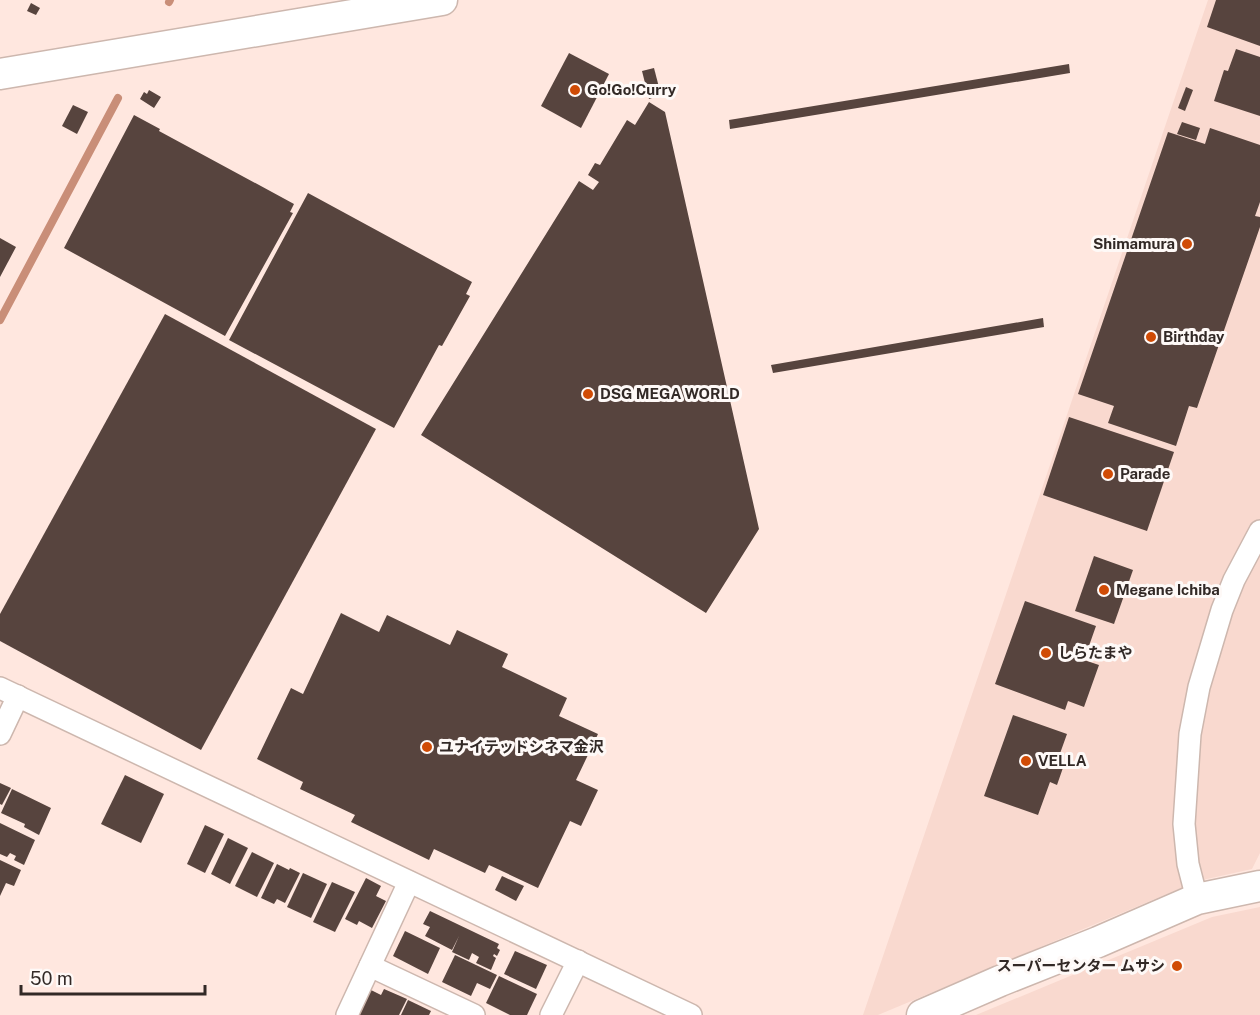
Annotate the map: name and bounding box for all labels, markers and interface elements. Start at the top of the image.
place label: Go!Go!Curry [587,81,677,98]
marker: Go!Go!Curry [568,83,582,97]
place label: Shimamura [1093,235,1175,252]
marker: Shimamura [1180,237,1194,251]
place label: Birthday [1163,328,1225,345]
marker: Birthday [1144,330,1158,344]
place label: DSG MEGA WORLD [600,385,740,402]
marker: DSG MEGA WORLD [581,387,595,401]
place label: Parade [1120,465,1170,482]
marker: Parade [1101,467,1115,481]
place label: Megane Ichiba [1116,581,1220,598]
marker: Megane Ichiba [1097,583,1111,597]
place label: しらたまや [1058,644,1133,661]
marker: しらたまや [1039,646,1053,660]
place label: ユナイテッドシネマ金沢 [439,738,604,755]
marker: ユナイテッドシネマ金沢 [420,740,434,754]
place label: VELLA [1038,752,1087,769]
marker: VELLA [1019,754,1033,768]
place label: スーパーセンター ムサシ [997,957,1165,974]
scale bar [21,958,206,996]
marker: スーパーセンター ムサシ [1170,959,1184,973]
text: 50 m [30,968,73,989]

